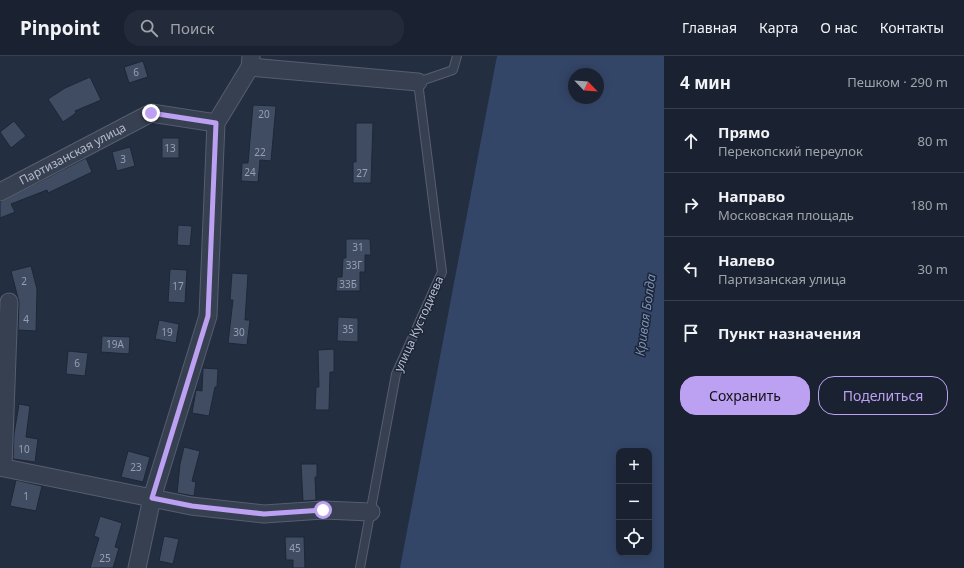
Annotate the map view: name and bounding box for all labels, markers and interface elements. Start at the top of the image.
search box [124,10,404,46]
text: Pinpoint [20,15,100,41]
icon: search [138,17,160,39]
text: Поиск [170,18,215,38]
text: Главная [682,18,737,37]
text: Карта [759,18,798,37]
text: О нас [820,18,858,37]
text: Контакты [880,18,944,37]
house number: 6 [133,65,139,79]
north arrow [568,68,604,104]
text: 4 мин [680,71,731,94]
text: Пешком · 290 m [847,73,948,91]
route end [142,104,160,122]
house number: 20 [258,107,270,121]
street label: Партизанская улица [16,119,129,189]
text: Прямо [718,122,770,142]
icon: ahead [680,130,702,152]
text: 80 m [918,132,948,150]
house number: 13 [164,141,176,155]
text: Перекопский переулок [718,142,863,160]
house number: 22 [254,145,266,159]
house number: 3 [120,152,126,166]
house number: 24 [244,165,256,179]
house number: 27 [356,166,368,180]
text: Направо [718,186,785,206]
icon: right [680,194,702,216]
text: 180 m [910,196,948,214]
text: Московская площадь [718,206,854,224]
house number: 31 [352,240,364,254]
text: Налево [718,250,775,270]
house number: 33Г [346,258,362,272]
icon: left [680,258,702,280]
text: 30 m [918,260,948,278]
text: Партизанская улица [718,270,846,288]
water label: Кривая Болда [630,272,660,357]
street label: улица Кустодиева [390,273,447,375]
house number: 2 [21,274,27,288]
house number: 33Б [339,277,357,291]
house number: 17 [172,279,184,293]
house number: 4 [23,312,29,326]
house number: 35 [342,322,354,336]
icon: arrive [680,322,702,344]
text: Пункт назначения [718,323,861,343]
house number: 19 [161,325,173,339]
house number: 30 [233,325,245,339]
house number: 19А [106,337,125,351]
house number: 6 [74,356,80,370]
button: Сохранить [680,376,810,415]
button: Поделиться [818,376,948,415]
house number: 10 [18,442,30,456]
map controls [616,448,652,556]
button: + [616,448,652,484]
house number: 23 [130,460,142,474]
button: − [616,484,652,520]
house number: 1 [23,489,29,503]
route start [314,501,332,519]
button: locate [616,520,652,556]
house number: 45 [289,541,301,555]
house number: 25 [99,551,111,565]

